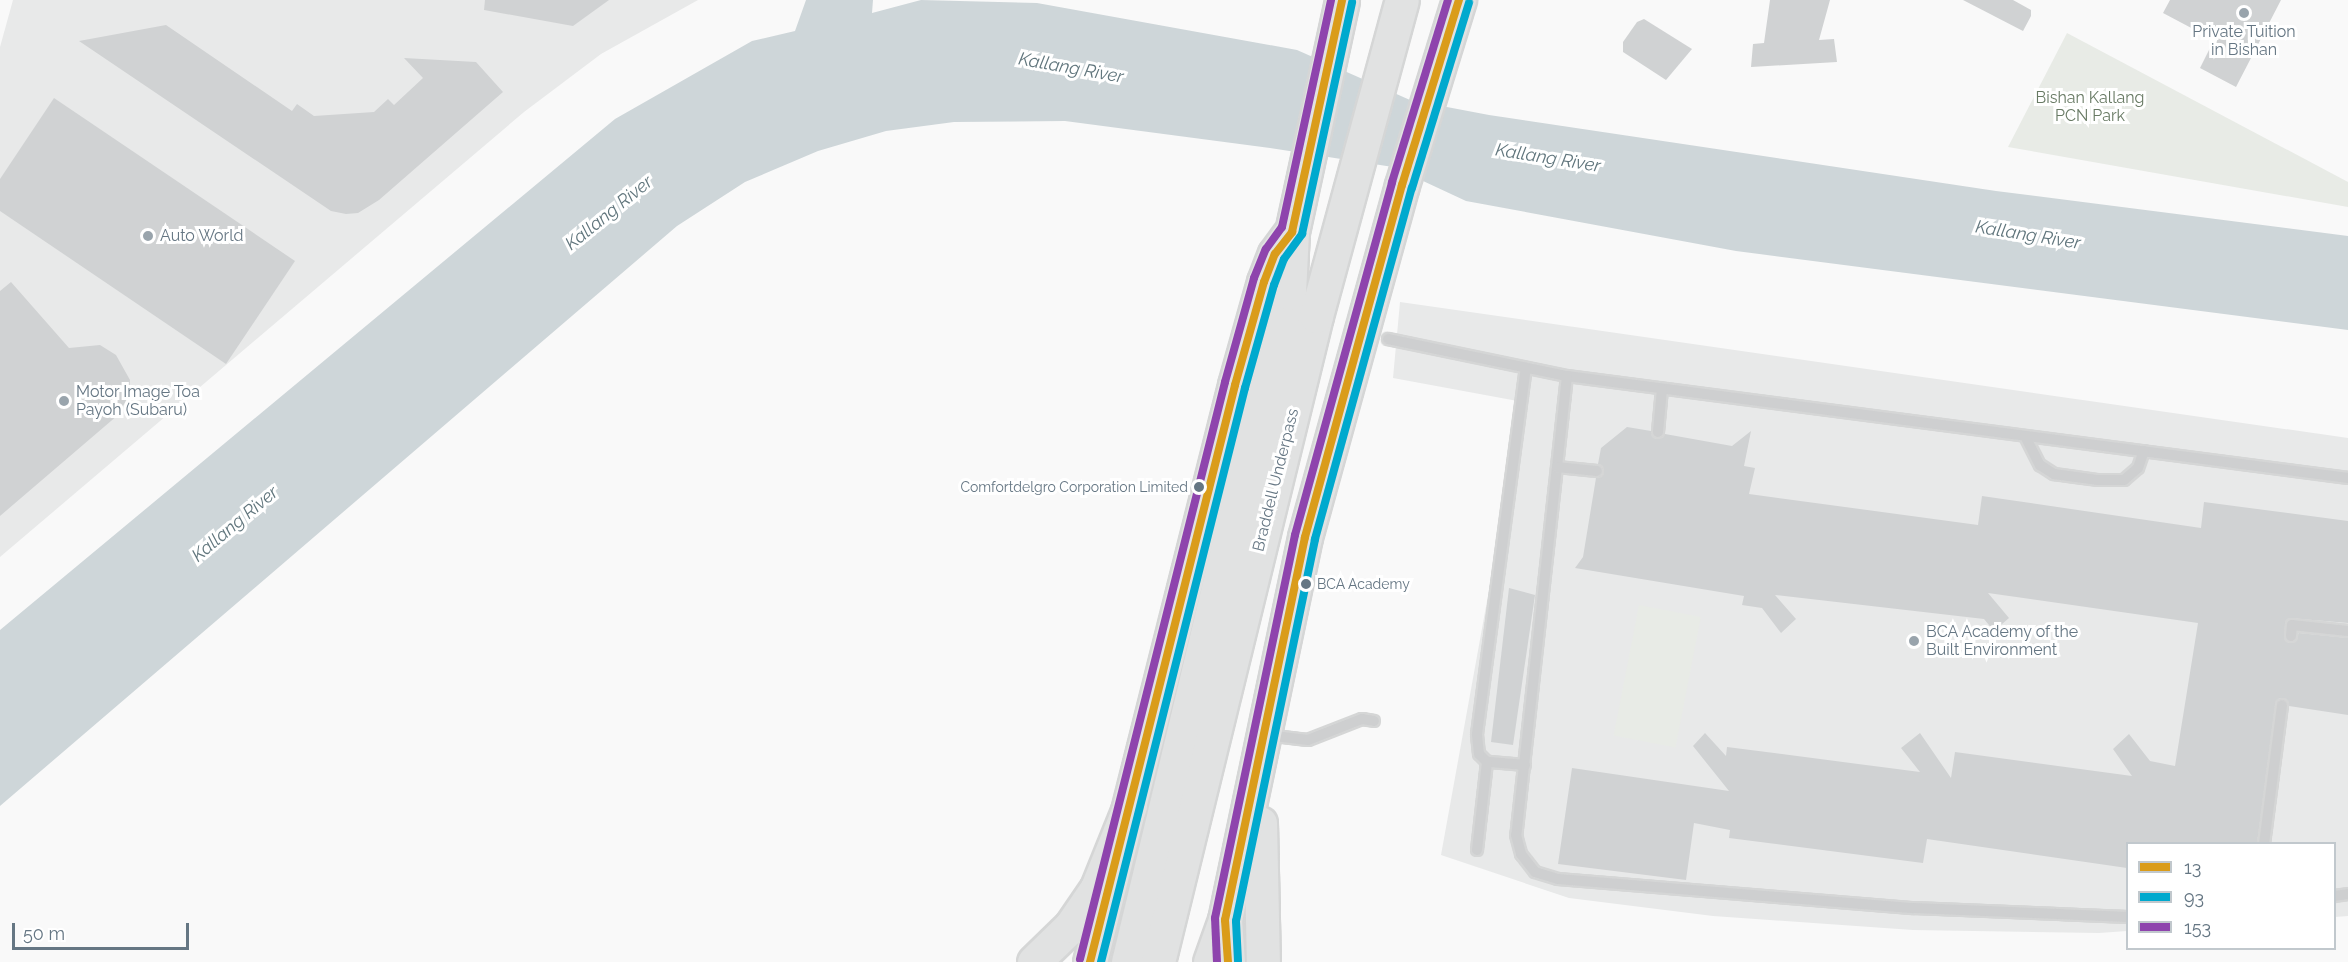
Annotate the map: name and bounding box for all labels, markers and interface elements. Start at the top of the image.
marker: Private Tuition in Bishan [2237,6,2251,20]
place label: Private Tuition in Bishan [2192,22,2296,60]
water label: Kallang River [1017,48,1125,88]
park label: Bishan Kallang PCN Park [2036,88,2144,126]
water label: Kallang River [1494,139,1602,177]
water label: Kallang River [561,171,657,255]
water label: Kallang River [1974,216,2082,254]
place label: Auto World [160,226,244,246]
marker: Auto World [141,229,155,243]
place label: Motor Image Toa Payoh (Subaru) [76,382,201,420]
marker: Motor Image Toa Payoh (Subaru) [57,394,71,408]
street label: Braddell Underpass [1249,406,1303,554]
place label: Comfortdelgro Corporation Limited [960,479,1188,495]
marker: Comfortdelgro Corporation Limited [1193,481,1205,493]
water label: Kallang River [187,482,283,566]
place label: BCA Academy [1317,576,1411,592]
marker: BCA Academy [1300,578,1312,590]
place label: BCA Academy of the Built Environment [1926,622,2080,660]
marker: BCA Academy of the Built Environment [1907,634,1921,648]
legend [2126,842,2336,950]
text: 13 [2184,857,2201,878]
text: 93 [2184,887,2204,908]
scale bar [15,911,192,949]
text: 153 [2184,917,2211,938]
text: 50 m [23,923,65,944]

